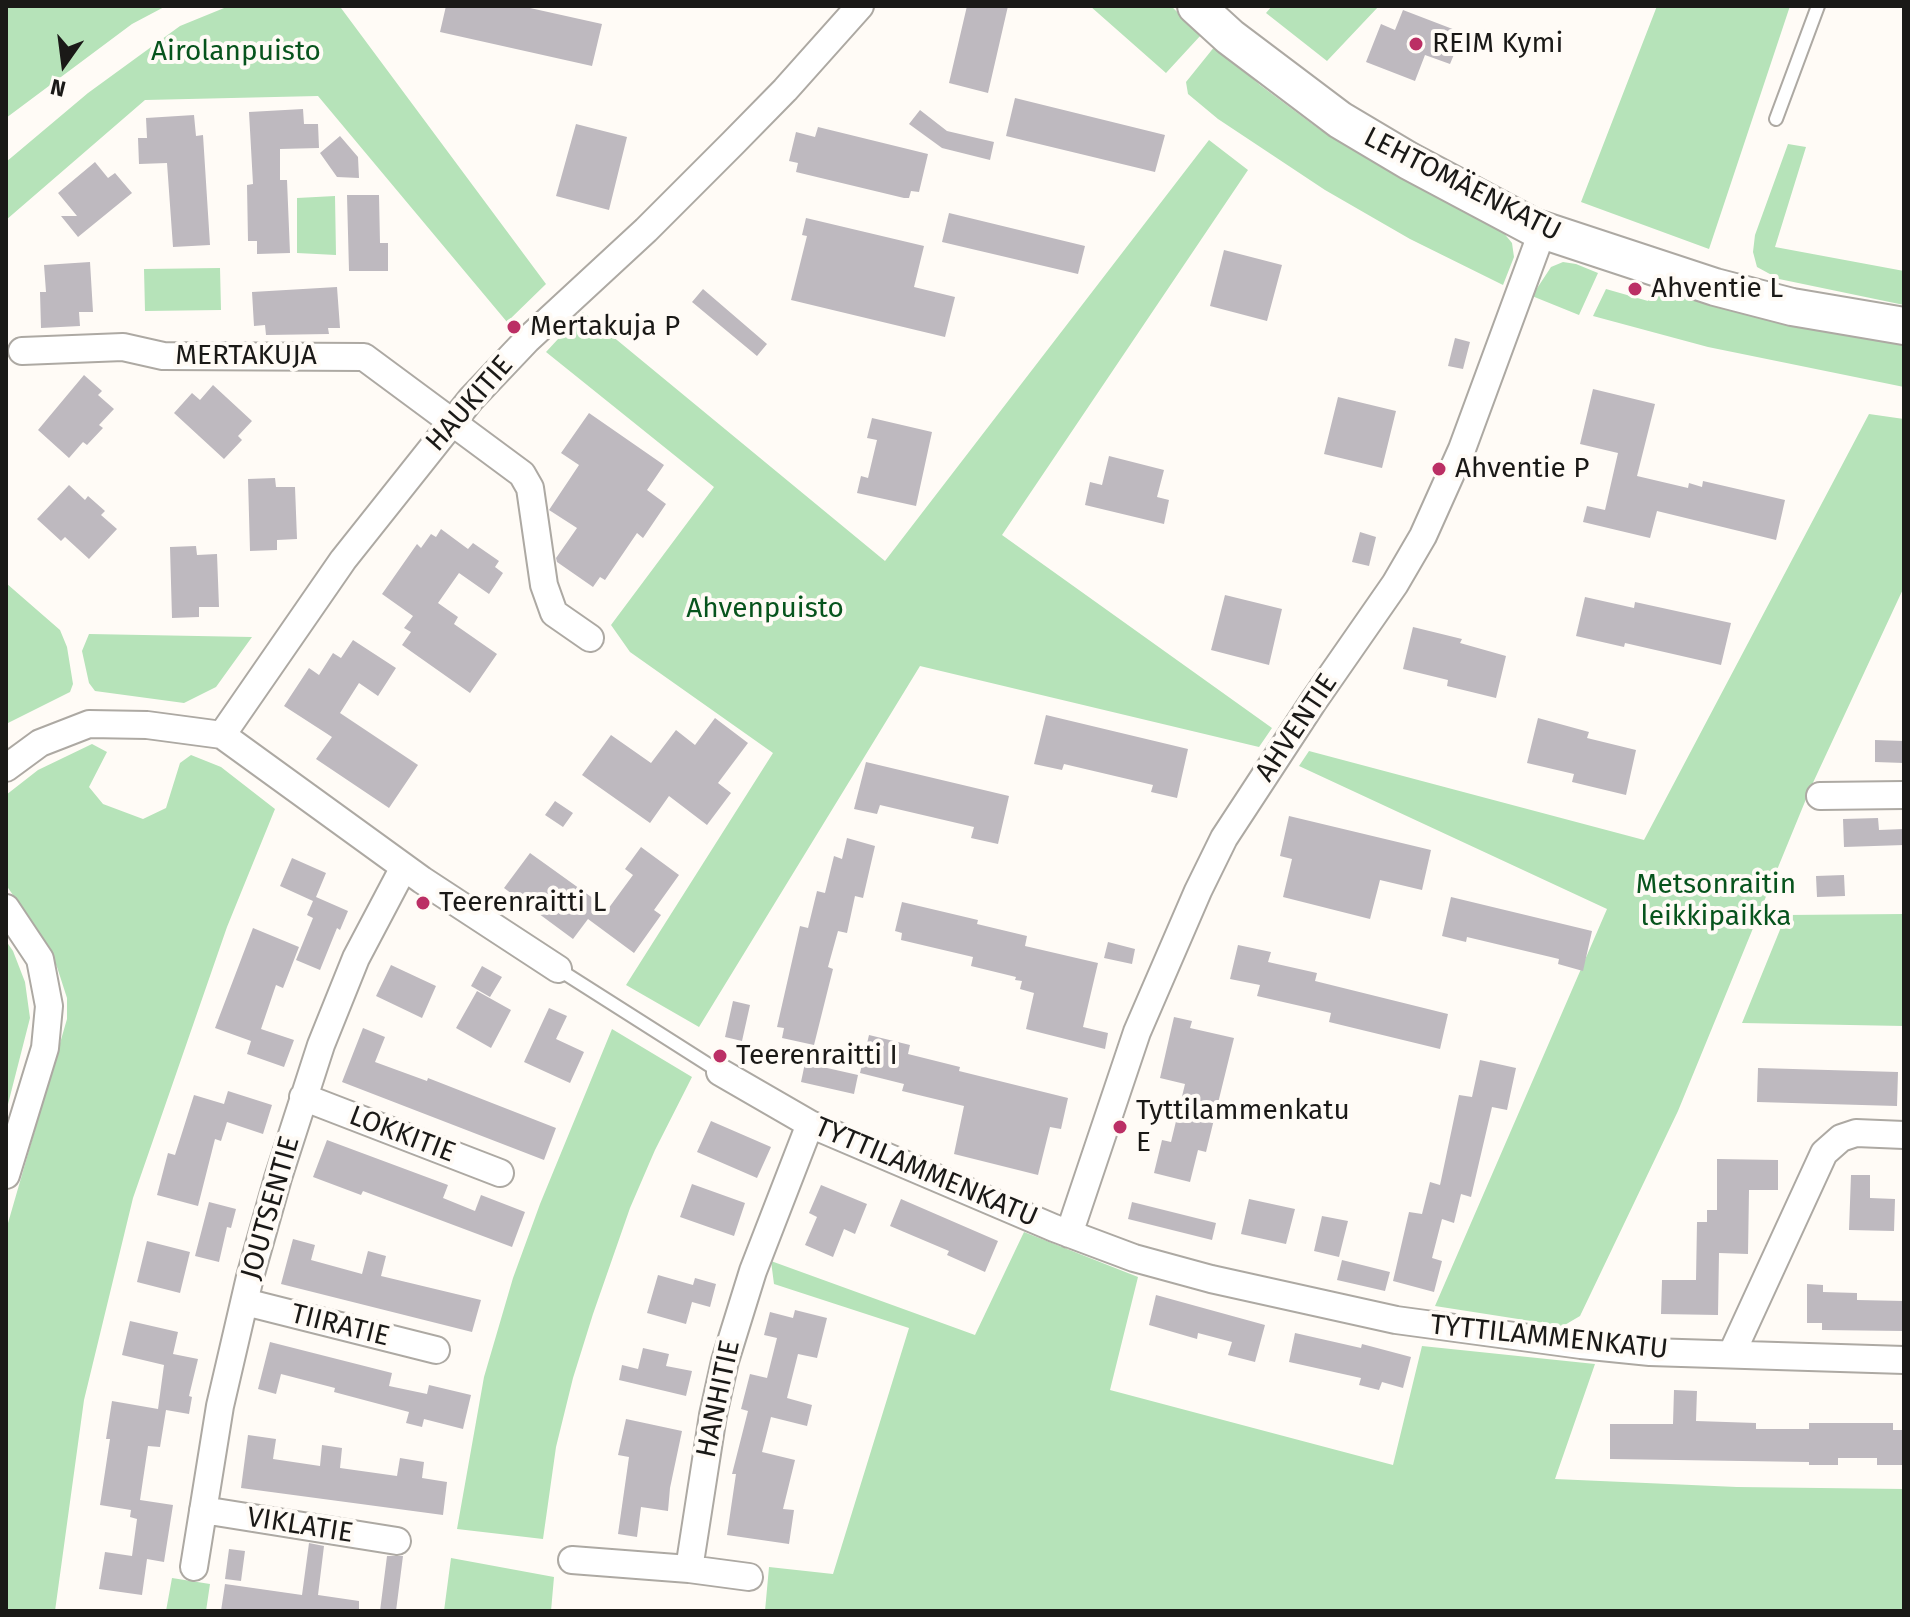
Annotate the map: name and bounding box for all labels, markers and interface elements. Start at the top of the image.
north arrow [24,24,104,104]
place label: REIM Kymi [1432,27,1563,61]
park label: Airolanpuisto [151,35,321,69]
marker: REIM Kymi [1407,35,1425,53]
text: N [48,73,68,103]
street label: LEHTOMÄENKATU [1358,121,1566,249]
place label: Ahventie L [1651,272,1783,306]
marker: Ahventie L [1626,280,1644,298]
place label: Mertakuja P [530,310,680,344]
marker: Mertakuja P [505,318,523,336]
street label: MERTAKUJA [175,339,317,373]
street label: HAUKITIE [419,349,521,459]
place label: Ahventie P [1455,452,1590,486]
marker: Ahventie P [1430,460,1448,478]
park label: Ahvenpuisto [686,592,844,626]
street label: AHVENTIE [1249,668,1345,788]
park label: Metsonraitin leikkipaikka [1636,868,1796,934]
place label: Teerenraitti L [439,886,607,920]
marker: Teerenraitti L [414,894,432,912]
place label: Teerenraitti I [736,1039,898,1073]
marker: Teerenraitti I [711,1047,729,1065]
place label: Tyttilammenkatu E [1136,1094,1350,1160]
street label: LOKKITIE [344,1099,460,1171]
street label: TYTTILAMMENKATU [809,1111,1043,1235]
marker: Tyttilammenkatu E [1111,1118,1129,1136]
street label: JOUTSENTIE [235,1133,307,1283]
street label: TIIRATIE [287,1298,393,1354]
street label: TYTTILAMMENKATU [1428,1309,1670,1367]
street label: HANHITIE [690,1337,748,1461]
street label: VIKLATIE [245,1501,355,1551]

